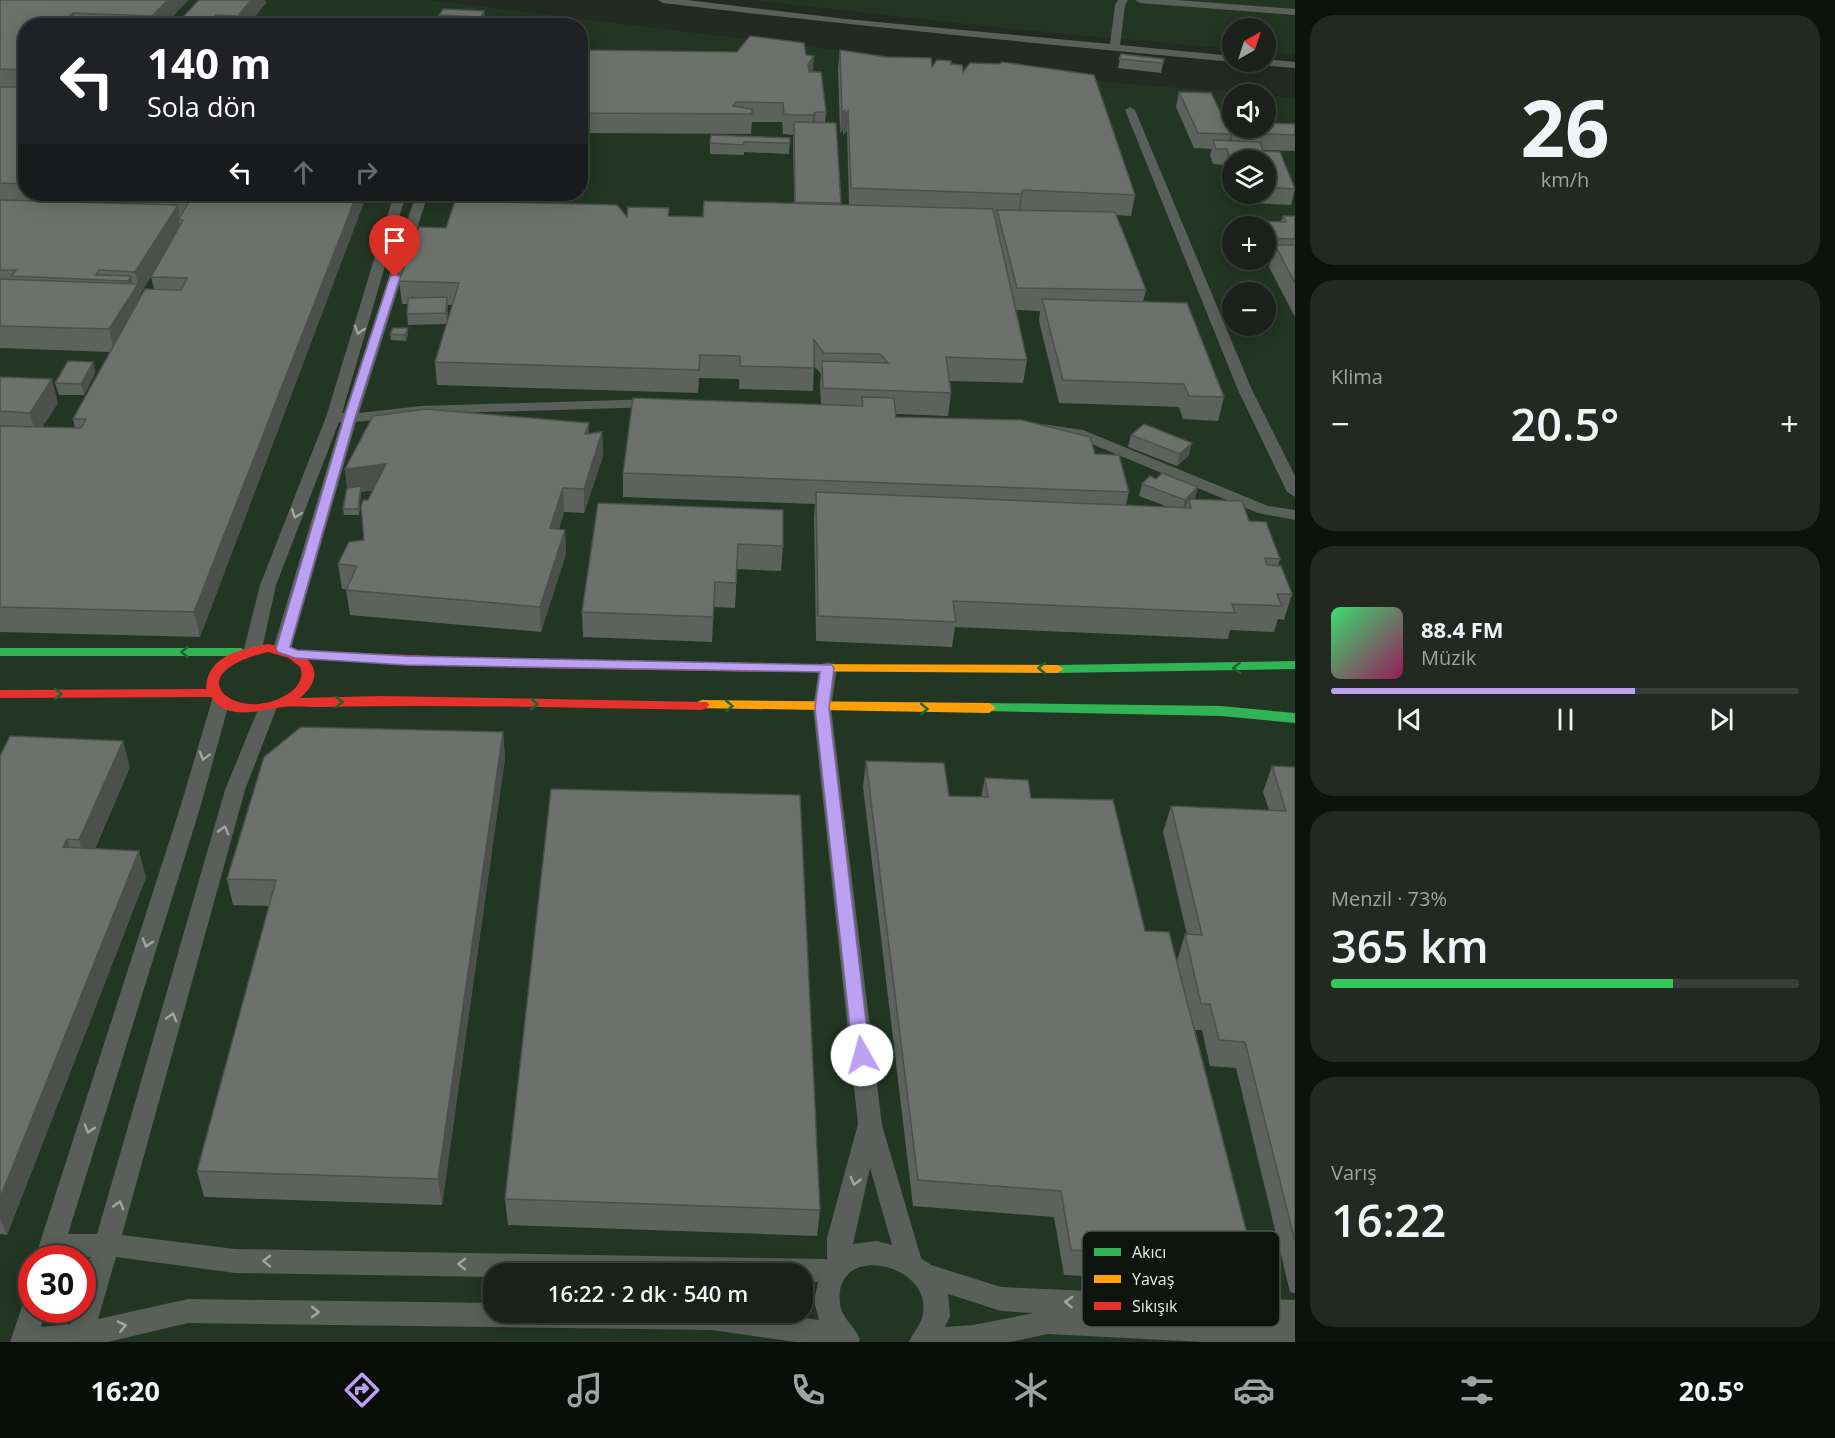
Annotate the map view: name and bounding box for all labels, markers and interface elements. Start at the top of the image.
north arrow [1222,18,1276,72]
map controls [1222,18,1276,336]
text: 140 m [147,34,271,91]
icon: left [48,42,126,120]
text: 26 [1520,74,1610,180]
button: sound [1222,84,1276,138]
text: Sola dön [147,88,256,125]
button: layers [1222,150,1276,204]
icon: left [224,156,257,189]
icon: ahead [287,156,320,189]
icon: right [350,156,383,189]
text: km/h [1541,166,1589,193]
pin [369,215,420,277]
button: + [1222,216,1276,270]
icon: arrive [378,224,411,257]
button: − [1222,282,1276,336]
one-way arrow [354,324,366,335]
text: Klima [1331,363,1383,390]
text: 20.5° [1511,393,1619,454]
text: − [1331,401,1350,446]
text: + [1780,401,1799,446]
one-way arrow [290,508,303,519]
text: 88.4 FM [1421,614,1504,644]
text: Müzik [1421,644,1476,671]
one-way arrow [180,646,189,658]
one-way arrow [1232,661,1241,674]
one-way arrow [1037,662,1046,674]
one-way arrow [54,688,63,700]
one-way arrow [335,696,344,708]
one-way arrow [530,697,539,710]
one-way arrow [725,700,734,712]
one-way arrow [920,702,929,715]
icon: previous [1393,703,1426,736]
icon: pause [1549,703,1582,736]
icon: next [1705,703,1738,736]
one-way arrow [199,751,212,761]
one-way arrow [217,825,229,836]
text: Menzil · 73% [1331,885,1447,912]
text: 365 km [1331,915,1489,976]
one-way arrow [142,937,154,948]
one-way arrow [165,1013,177,1023]
position arrow [830,1023,894,1087]
one-way arrow [83,1123,96,1134]
text: Varış [1331,1159,1377,1186]
one-way arrow [849,1176,862,1186]
text: 16:22 [1331,1189,1446,1250]
one-way arrow [112,1200,124,1211]
legend [1082,1231,1280,1327]
text: Akıcı [1132,1241,1166,1263]
speed limit sign: 30 [18,1245,96,1323]
one-way arrow [262,1255,271,1268]
one-way arrow [457,1258,466,1270]
text: Yavaş [1132,1268,1174,1290]
text: 16:22 · 2 dk · 540 m [548,1278,748,1308]
one-way arrow [1064,1295,1073,1308]
text: Sıkışık [1132,1295,1178,1317]
one-way arrow [311,1306,320,1319]
one-way arrow [117,1320,127,1333]
icon: directions [341,1369,383,1411]
icon: music [564,1369,606,1411]
icon: phone [787,1369,829,1411]
icon: climate [1010,1369,1052,1411]
icon: car [1233,1369,1275,1411]
icon: filters [1456,1369,1498,1411]
text: 16:20 [90,1372,160,1409]
text: 20.5° [1679,1372,1744,1409]

